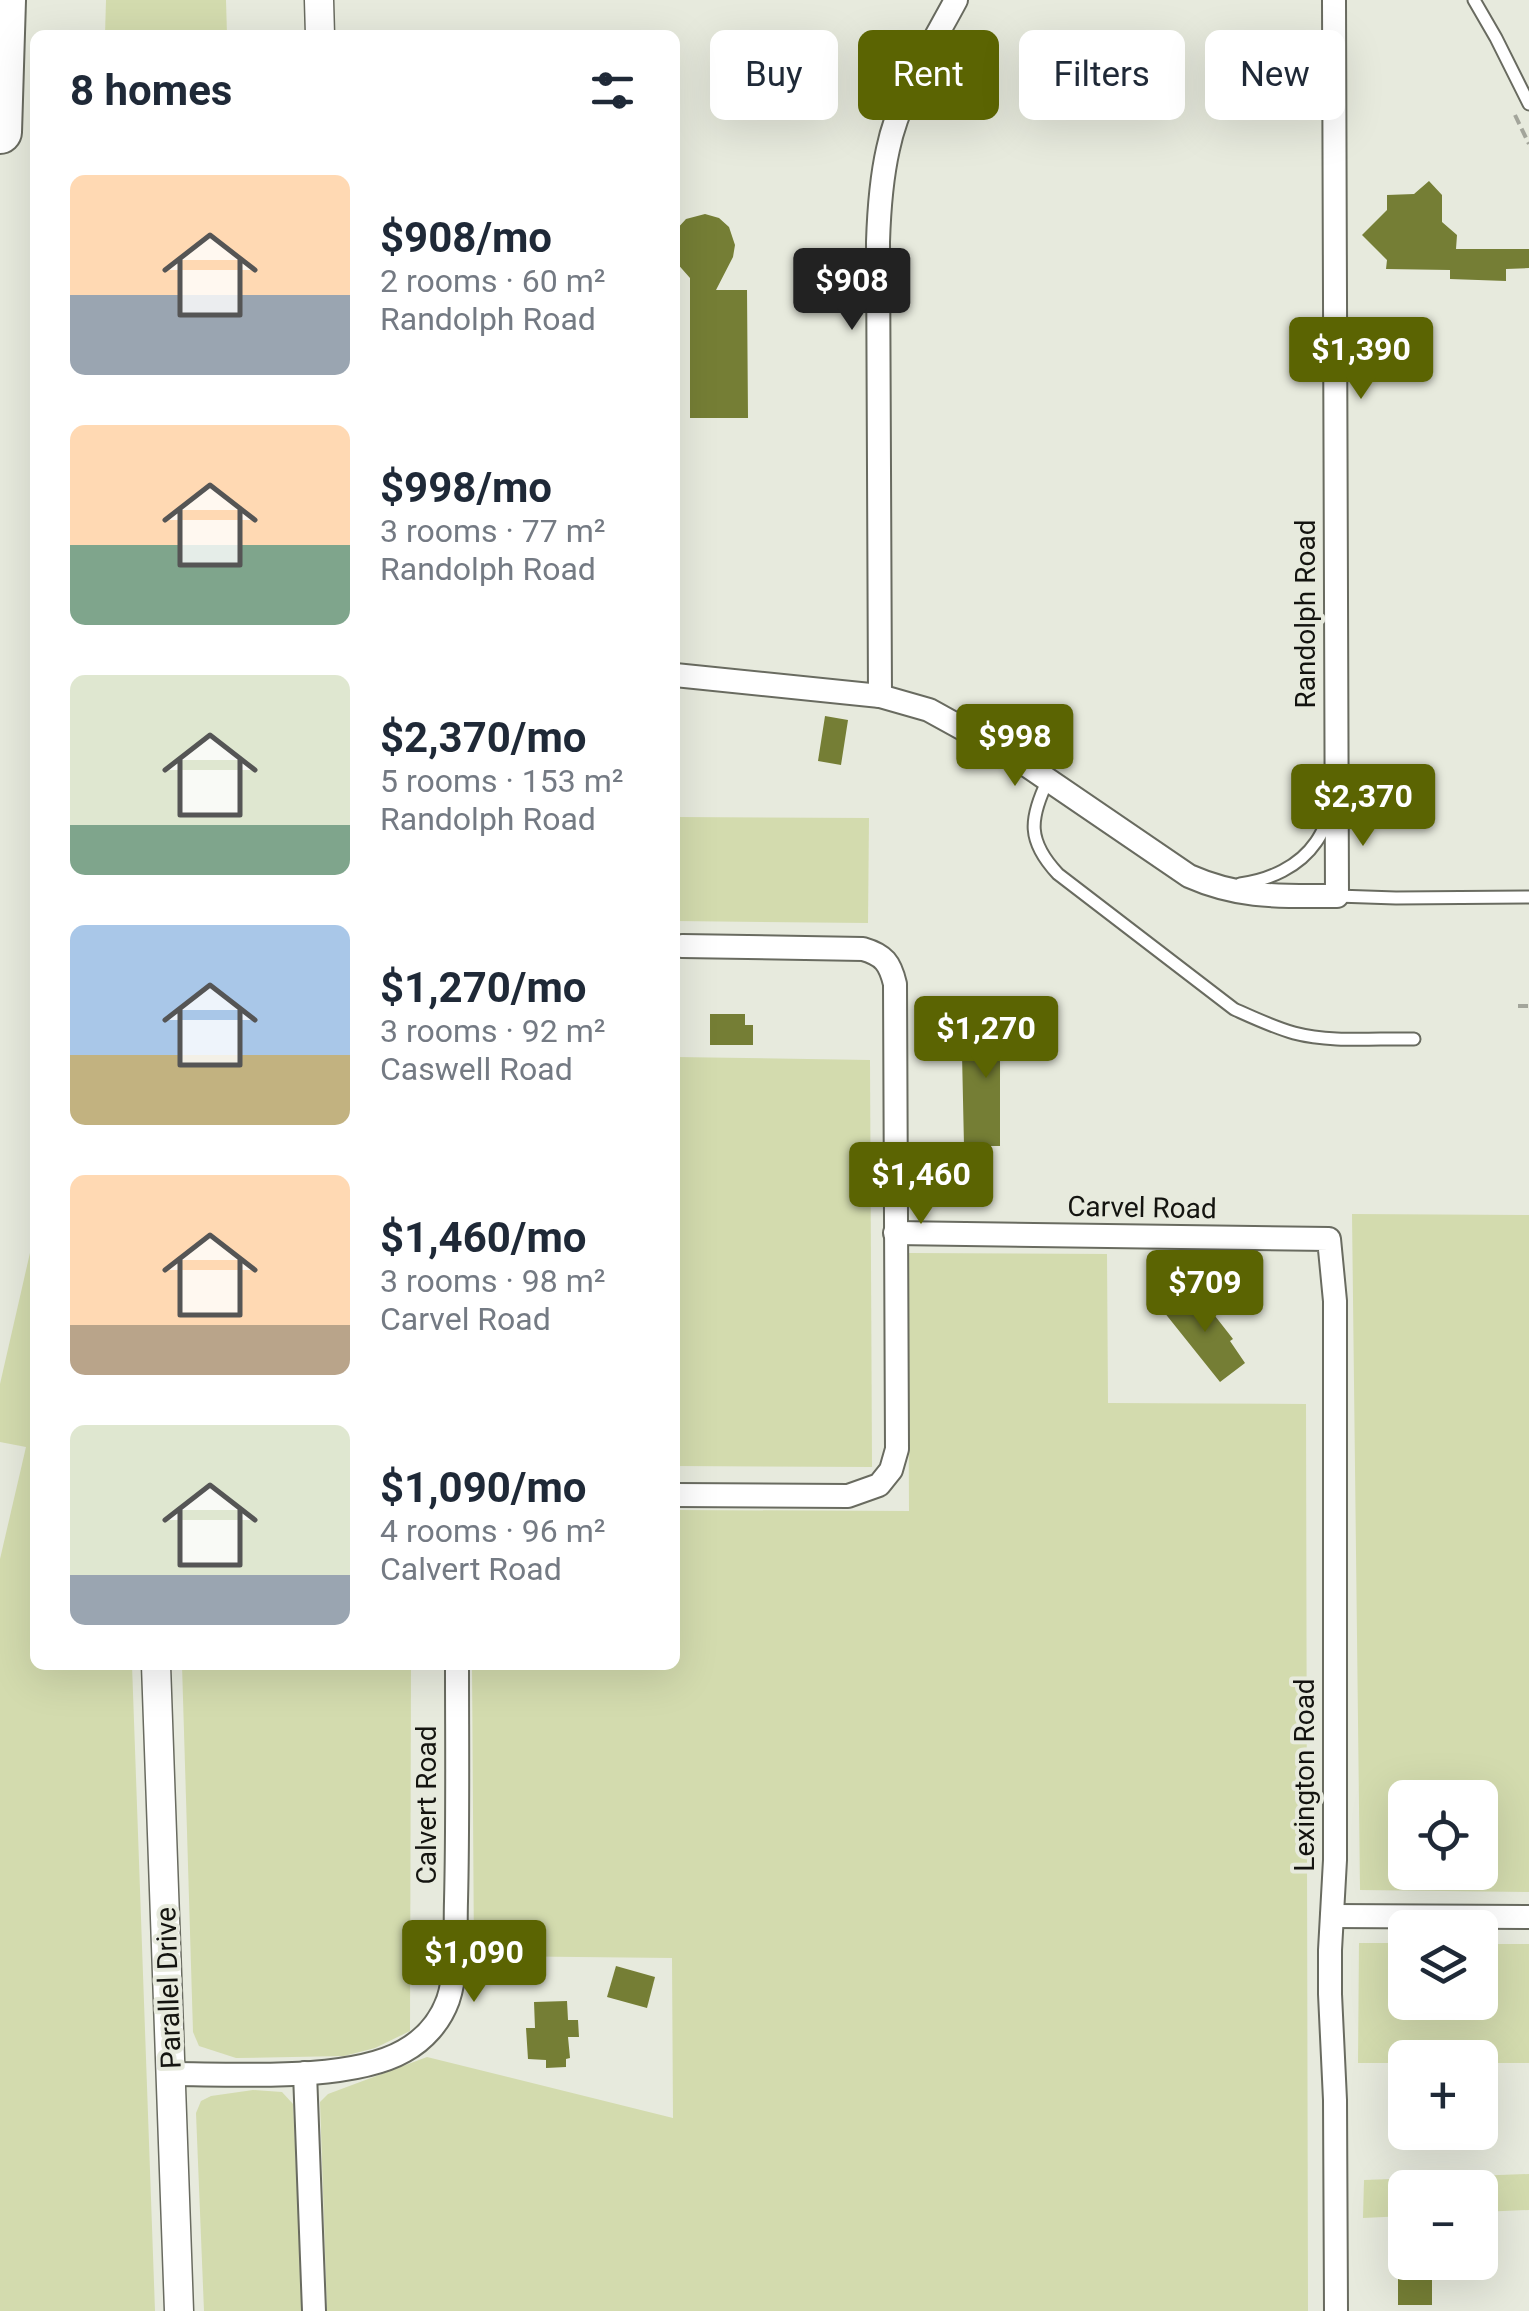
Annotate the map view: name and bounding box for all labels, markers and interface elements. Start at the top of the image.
chip: Buy [710,30,838,120]
chip: Rent [858,30,999,120]
chip: Filters [1019,30,1185,120]
chip: New [1205,30,1345,120]
icon: filters [585,63,640,118]
text: 8 homes [70,66,232,115]
text: $908/mo [380,213,552,262]
icon: home [150,215,270,335]
pin: $908 [793,248,911,333]
text: $908 [815,261,889,299]
text: 2 rooms · 60 m² [380,262,605,300]
text: Randolph Road [380,300,596,338]
pin: $1,390 [1280,317,1442,402]
text: $1,390 [1311,330,1411,368]
text: $998/mo [380,463,552,512]
icon: home [150,465,270,585]
text: 3 rooms · 77 m² [380,512,605,550]
street label: Randolph Road [1289,520,1322,708]
text: Randolph Road [380,550,596,588]
pin: $998 [956,704,1074,789]
text: $2,370/mo [380,713,587,762]
icon: home [150,715,270,835]
text: $998 [978,717,1052,755]
text: 5 rooms · 153 m² [380,762,623,800]
pin: $2,370 [1282,764,1444,849]
text: $2,370 [1313,777,1413,815]
text: Randolph Road [380,800,596,838]
text: $1,270/mo [380,963,587,1012]
icon: home [150,965,270,1085]
pin: $1,270 [905,996,1067,1081]
text: $1,270 [936,1009,1036,1047]
text: 3 rooms · 92 m² [380,1012,605,1050]
text: Caswell Road [380,1050,573,1088]
pin: $1,460 [840,1142,1002,1227]
text: $1,460 [871,1155,971,1193]
street label: Carvel Road [1067,1190,1217,1225]
text: $1,460/mo [380,1213,587,1262]
icon: home [150,1215,270,1335]
pin: $709 [1146,1250,1264,1335]
text: 3 rooms · 98 m² [380,1262,605,1300]
text: $709 [1168,1263,1242,1301]
text: Carvel Road [380,1300,551,1338]
text: $1,090/mo [380,1463,587,1512]
icon: home [150,1465,270,1585]
text: 4 rooms · 96 m² [380,1512,605,1550]
text: Calvert Road [380,1550,562,1588]
street label: Lexington Road [1288,1678,1321,1872]
street label: Calvert Road [410,1725,443,1885]
map controls [1388,1780,1498,2280]
button: locate [1388,1780,1498,1890]
street label: Parallel Drive [149,1906,188,2070]
button: layers [1388,1910,1498,2020]
pin: $1,090 [393,1920,555,2005]
text: $1,090 [424,1933,524,1971]
button: + [1388,2040,1498,2150]
button: − [1388,2170,1498,2280]

